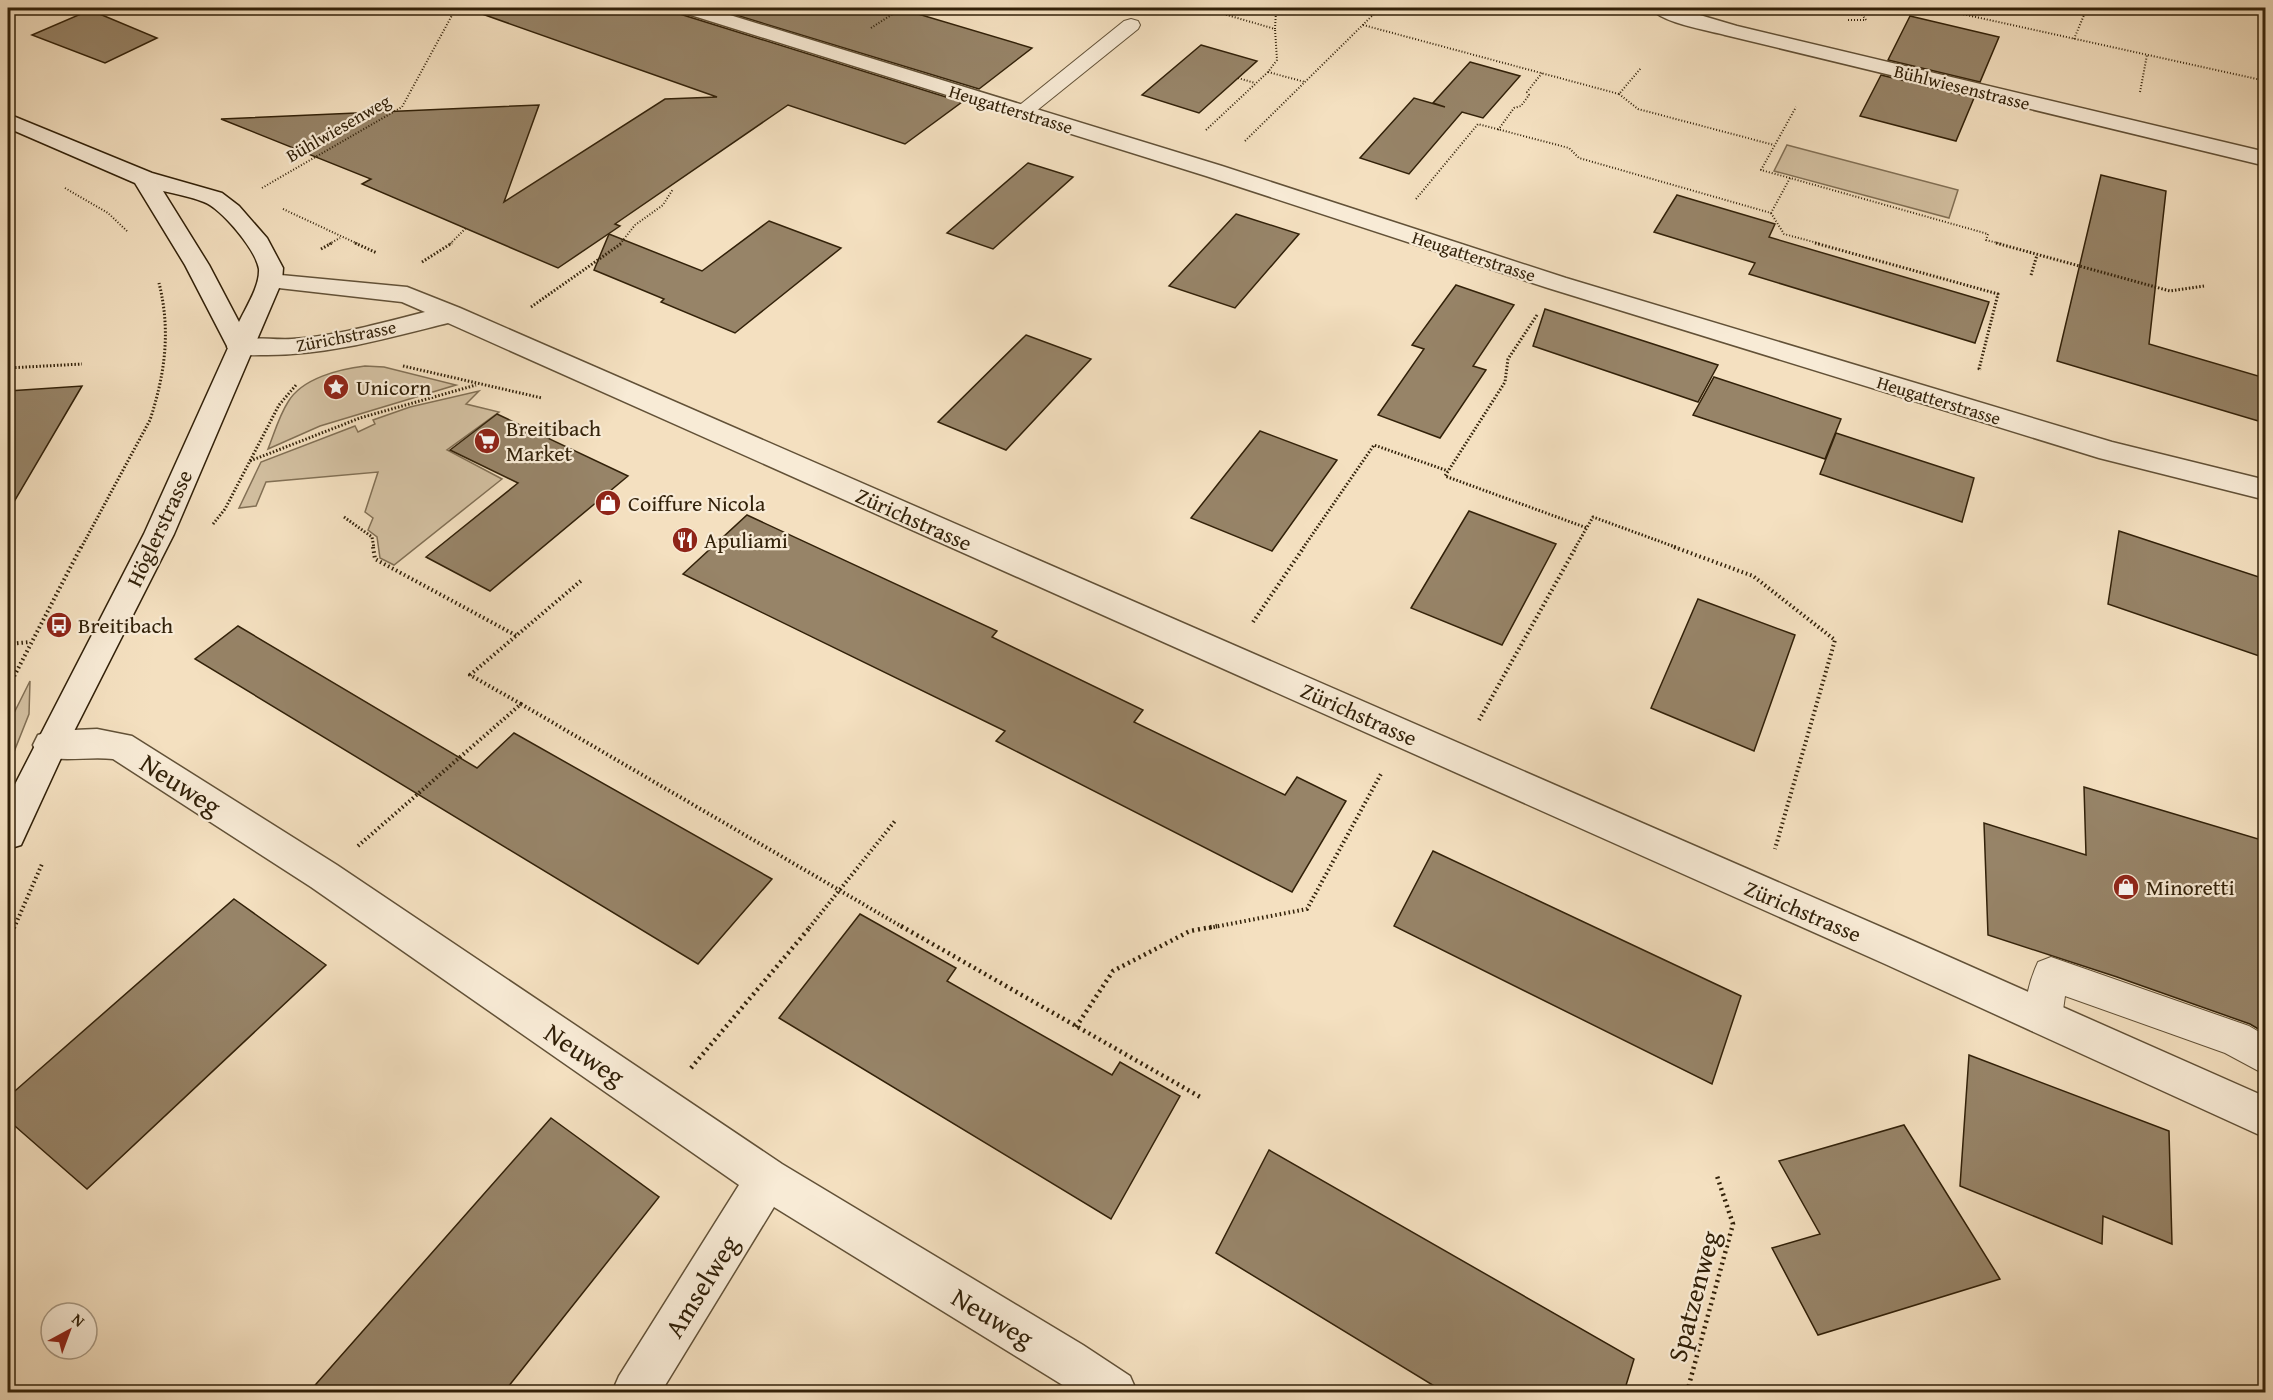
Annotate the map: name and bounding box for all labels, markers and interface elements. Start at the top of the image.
street label: Bühlwiesenstrasse [1891,57,2033,117]
street label: Heugatterstrasse [946,77,1076,141]
street label: Bühlwiesenweg [281,87,395,169]
street label: Heugatterstrasse [1409,223,1539,289]
street label: Zürichstrasse [294,313,398,359]
street label: Heugatterstrasse [1874,368,2004,432]
place label: Unicorn [356,371,432,403]
place icon: Unicorn [321,372,351,402]
place label: Breitibach Market [506,412,602,469]
supermarket icon: Breitibach Market [472,426,502,456]
street label: Höglerstrasse [118,464,200,592]
street label: Zürichstrasse [851,479,977,559]
place label: Coiffure Nicola [628,487,766,519]
shop icon: Coiffure Nicola [593,488,623,518]
place label: Apuliami [704,524,788,556]
restaurant icon: Apuliami [670,525,700,555]
place label: Breitibach [78,609,174,641]
bus stop icon: Breitibach [44,610,74,640]
street label: Zürichstrasse [1296,674,1422,754]
street label: Neuweg [133,743,230,825]
place label: Minoretti [2146,871,2235,903]
street label: Zürichstrasse [1740,872,1866,950]
shop icon: Minoretti [2111,872,2141,902]
street label: Neuweg [537,1012,634,1096]
street label: Spatzenweg [1656,1225,1730,1366]
street label: Amselweg [654,1227,748,1345]
street label: Neuweg [944,1277,1042,1358]
north arrow [39,1301,99,1361]
text: N [67,1307,91,1332]

